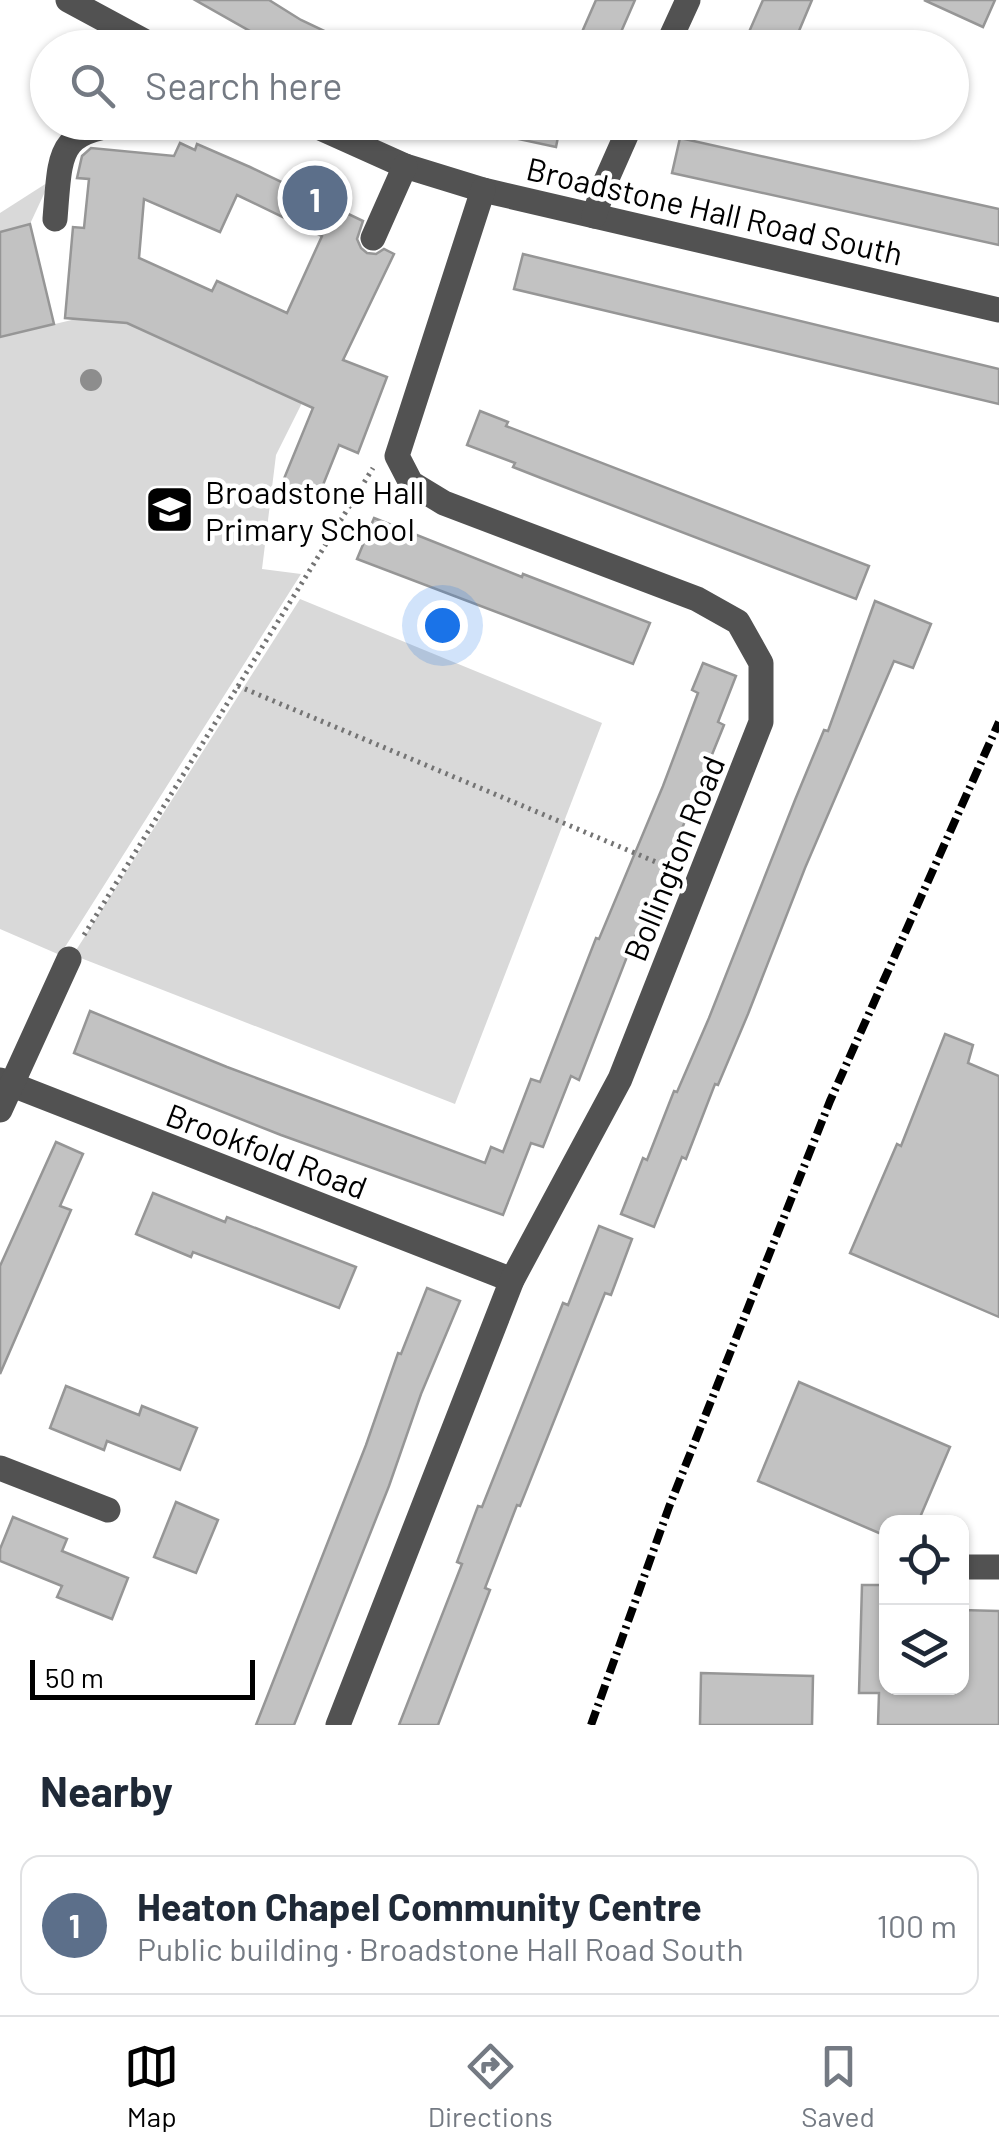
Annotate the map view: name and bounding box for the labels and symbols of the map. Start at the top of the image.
street label: Broadstone Hall Road South [523,148,907,272]
pin: 1 [282,160,348,236]
place label: Broadstone Hall Primary School [205,472,424,547]
school or university icon: Broadstone Hall Primary School [144,483,196,535]
your location [417,600,468,651]
street label: Bollington Road [615,750,731,966]
street label: Brookfold Road [161,1094,373,1206]
scale bar [30,1655,255,1700]

